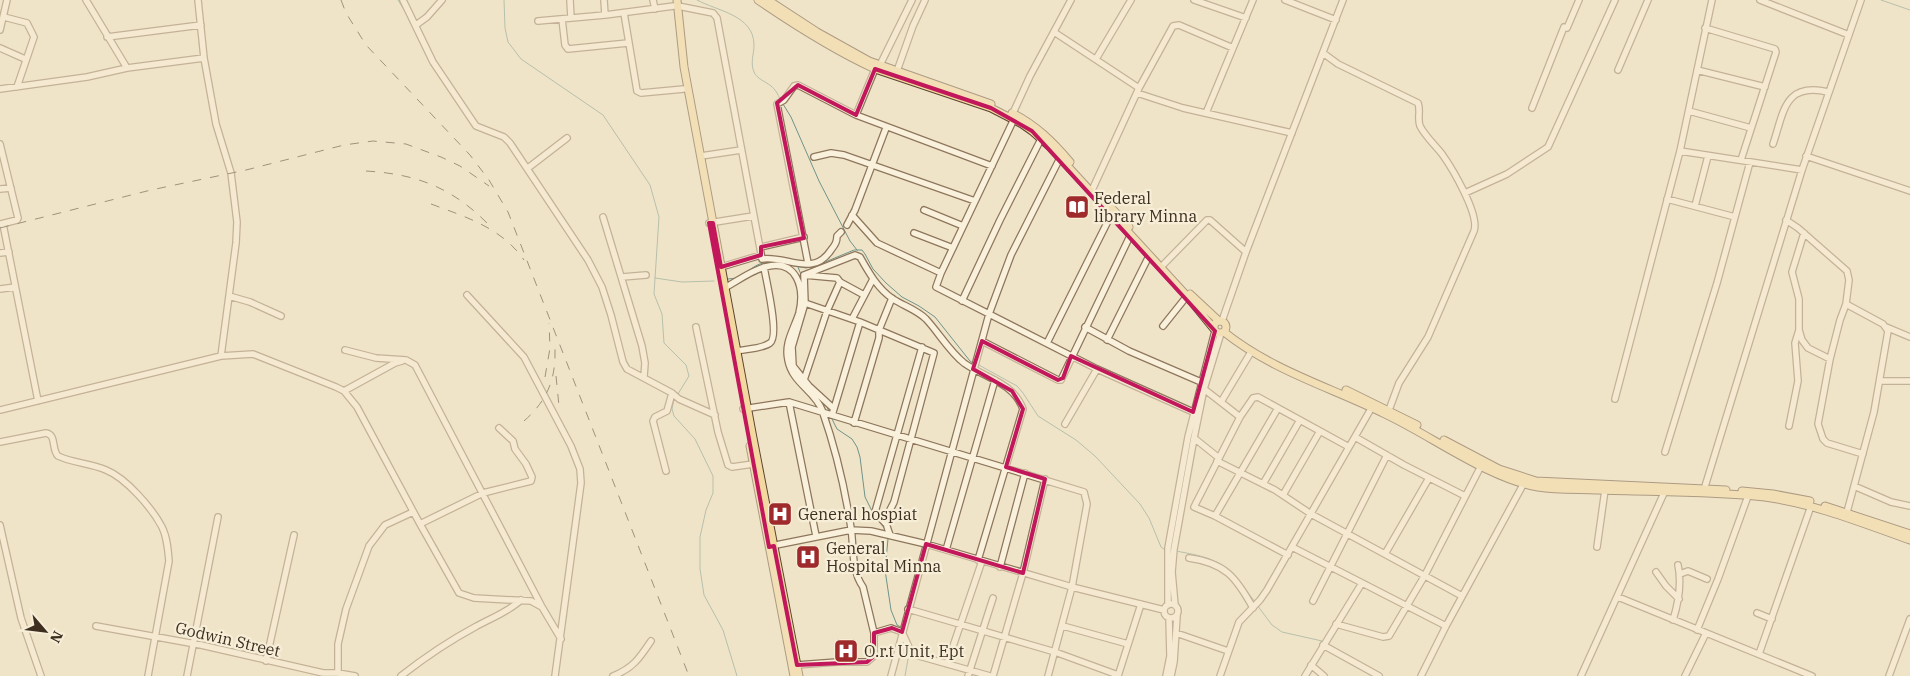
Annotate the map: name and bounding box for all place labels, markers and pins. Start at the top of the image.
place label: Federal library Minna [1094,188,1197,226]
library icon: Federal library Minna [1064,194,1090,220]
hospital icon: General hospiat [767,501,793,527]
place label: General hospiat [798,504,917,524]
place label: General Hospital Minna [826,538,942,576]
hospital icon: General Hospital Minna [795,544,821,570]
hospital icon: O.r.t Unit, Ept [833,638,859,664]
place label: O.r.t Unit, Ept [864,641,964,661]

